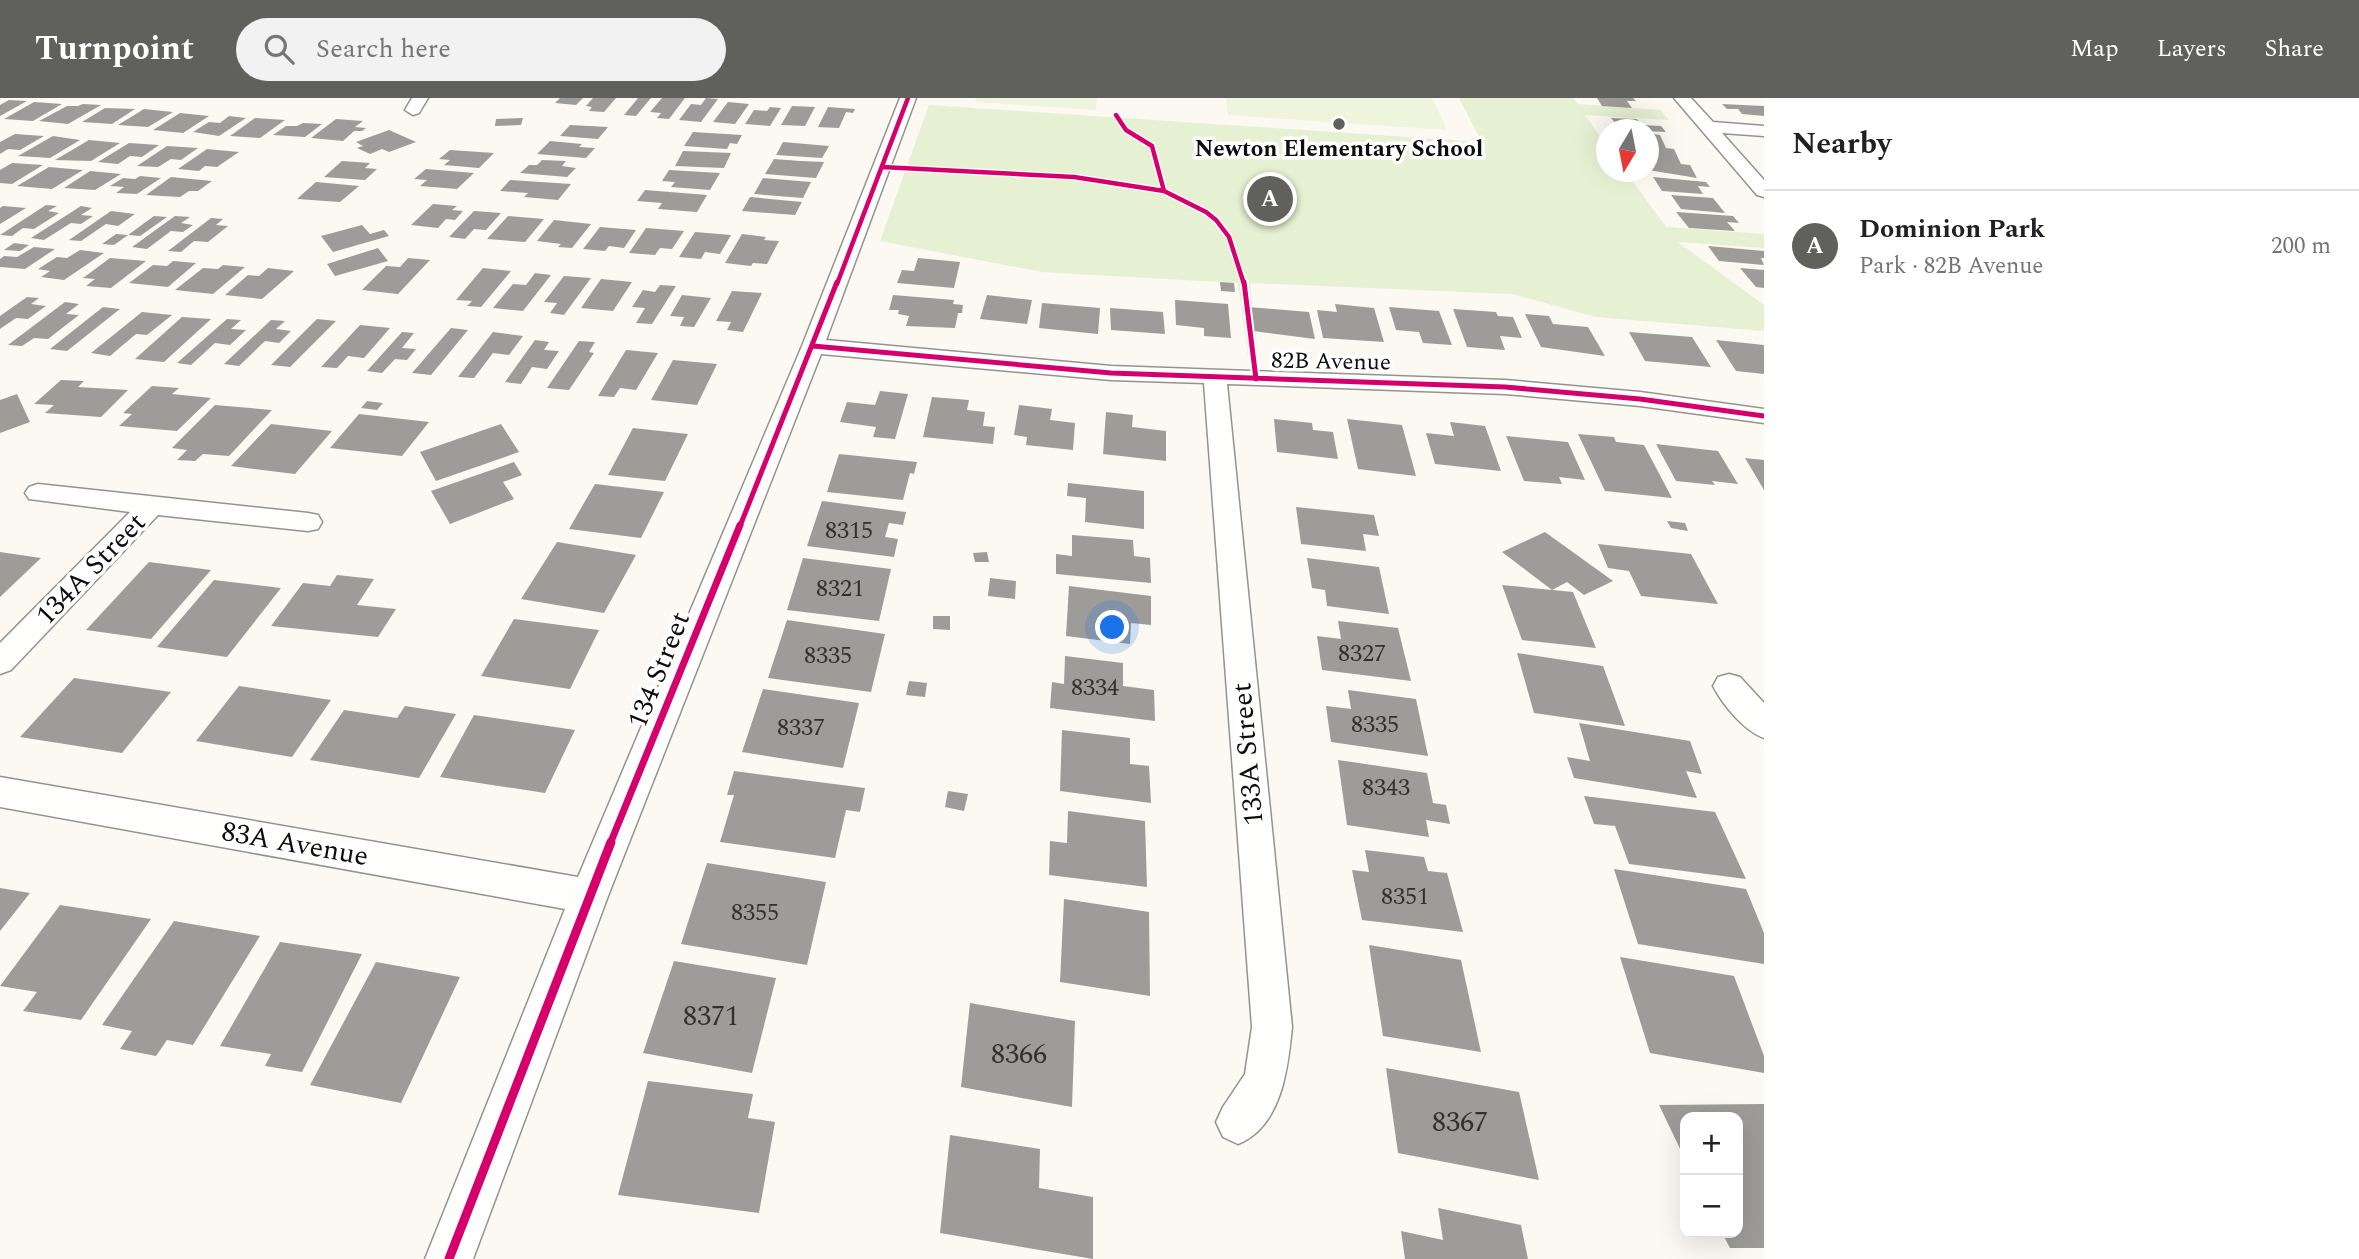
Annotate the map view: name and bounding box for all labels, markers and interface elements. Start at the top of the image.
search box [236,18,726,81]
text: Turnpoint [35,24,194,74]
text: Search here [316,29,451,69]
icon: search [260,30,298,68]
text: Map [2070,31,2119,67]
text: Layers [2157,31,2227,67]
text: Share [2265,31,2324,67]
marker: Newton Elementary School [1331,116,1347,132]
north arrow [1596,119,1659,182]
text: Nearby [1792,121,1891,167]
place label: Newton Elementary School [1195,132,1483,167]
pin: A [1247,173,1293,225]
text: Dominion Park [1859,209,2045,249]
text: A [1806,229,1824,264]
text: 200 m [2271,229,2331,264]
text: Park · 82B Avenue [1859,249,2043,284]
street label: 82B Avenue [1271,343,1391,381]
street label: 134A Street [26,502,156,636]
house number: 8315 [825,513,873,549]
house number: 8321 [816,571,864,607]
street label: 134 Street [616,605,702,735]
your location [1095,610,1129,644]
house number: 8327 [1338,636,1386,672]
house number: 8335 [804,638,852,674]
house number: 8334 [1071,670,1119,706]
street label: 133A Street [1220,681,1276,827]
house number: 8335 [1351,707,1399,743]
house number: 8337 [777,710,825,746]
house number: 8343 [1362,770,1410,806]
street label: 83A Avenue [218,810,372,878]
house number: 8351 [1381,879,1429,915]
house number: 8355 [731,895,779,931]
house number: 8371 [683,995,739,1038]
house number: 8366 [991,1033,1047,1076]
house number: 8367 [1432,1101,1488,1144]
map controls [1680,1112,1743,1238]
button: + [1680,1112,1743,1175]
button: − [1680,1175,1743,1238]

